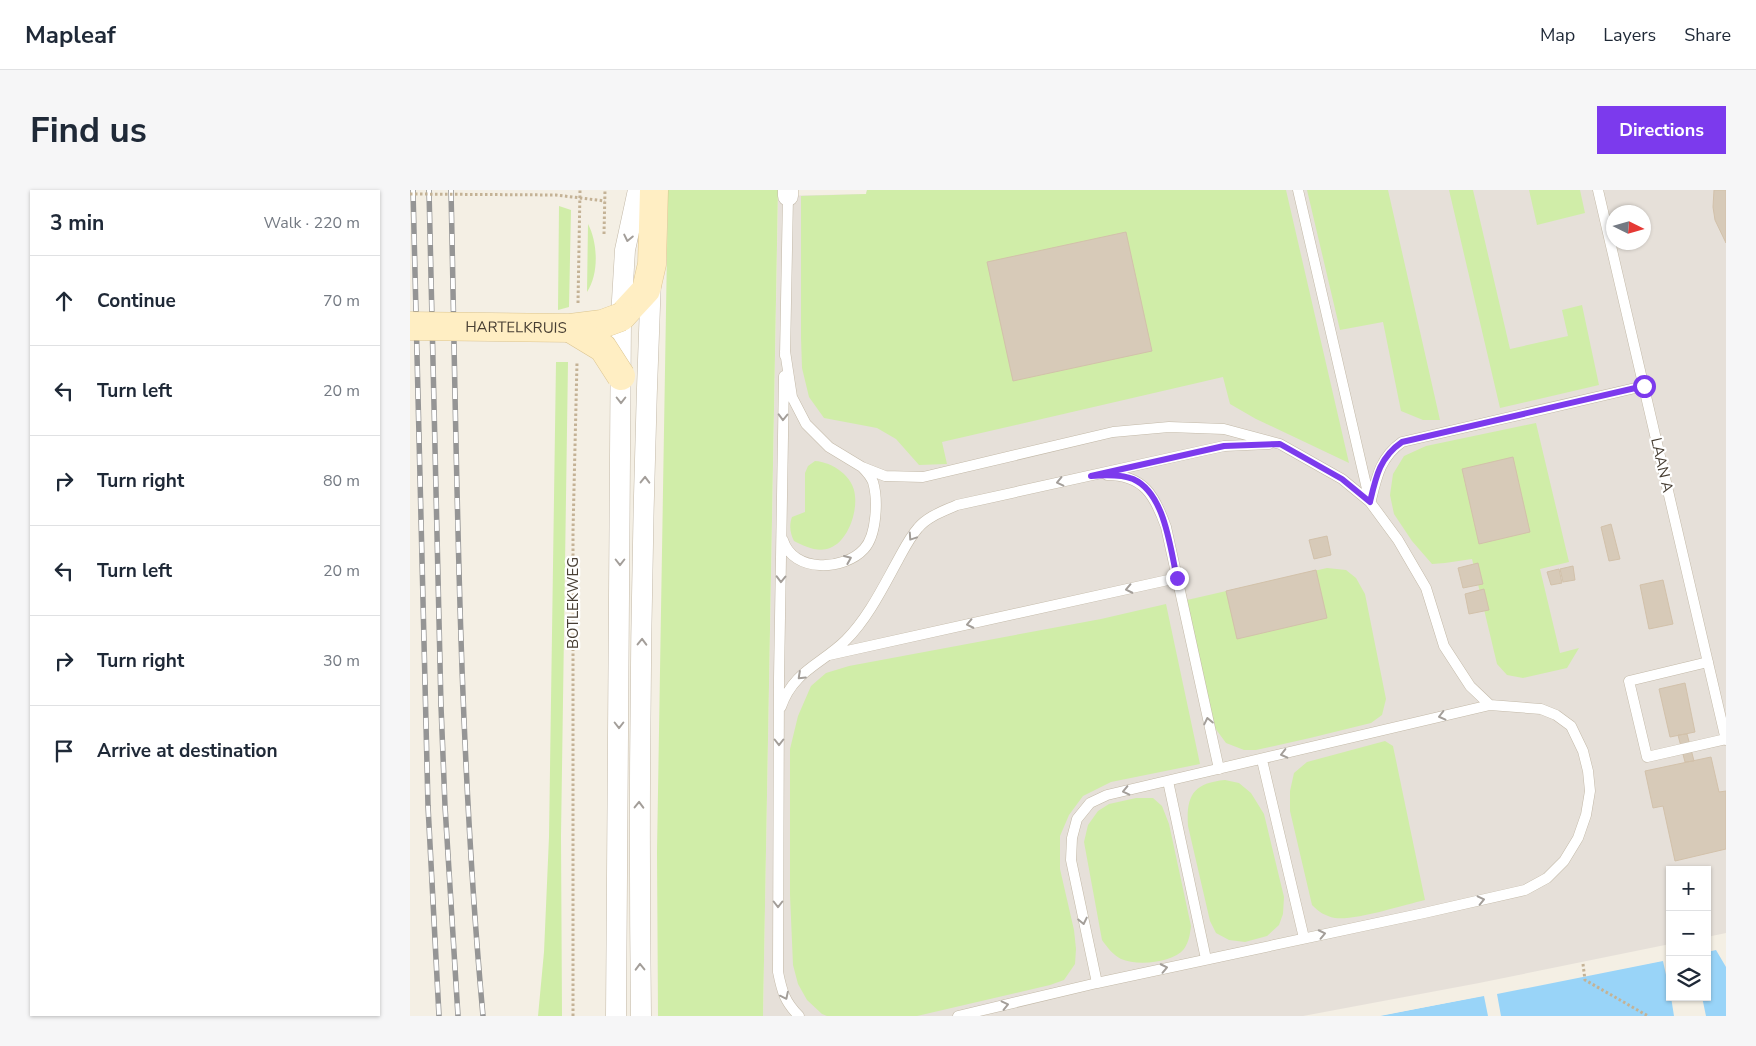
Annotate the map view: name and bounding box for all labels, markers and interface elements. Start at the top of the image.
text: Mapleaf [25,19,116,51]
text: Map [1540,23,1575,47]
text: Layers [1603,23,1656,47]
text: Share [1684,23,1731,47]
button: Directions [1597,106,1726,154]
text: Find us [30,107,147,154]
north arrow [1606,205,1651,250]
text: 3 min [50,209,104,237]
text: Walk · 220 m [264,212,360,234]
one-way arrow [623,233,633,242]
icon: ahead [50,287,78,315]
text: Continue [97,288,176,314]
text: 70 m [323,290,360,312]
street label: HARTELKRUIS [465,317,567,338]
route start [1633,375,1656,398]
icon: left [50,377,78,405]
text: Turn left [97,378,172,404]
text: 20 m [323,380,360,402]
one-way arrow [616,396,626,404]
one-way arrow [778,413,789,421]
street label: LAAN A [1646,436,1678,494]
icon: right [50,467,78,495]
text: Turn right [97,468,184,494]
text: 80 m [323,470,360,492]
one-way arrow [640,476,650,484]
one-way arrow [1056,476,1065,487]
one-way arrow [909,531,918,541]
one-way arrow [843,554,852,565]
icon: left [50,557,78,585]
street label: BOTLEKWEG [563,557,583,649]
text: Turn left [97,558,172,584]
one-way arrow [615,559,625,567]
text: 20 m [323,560,360,582]
route end [1166,567,1189,590]
one-way arrow [776,576,786,584]
one-way arrow [1125,583,1134,593]
one-way arrow [966,618,975,629]
one-way arrow [637,638,647,646]
icon: right [50,647,78,675]
text: Turn right [97,648,184,674]
text: 30 m [323,650,360,672]
one-way arrow [798,670,807,679]
one-way arrow [1438,710,1447,721]
one-way arrow [1203,717,1214,726]
one-way arrow [614,722,624,729]
icon: arrive [50,737,78,765]
text: Arrive at destination [97,738,278,764]
one-way arrow [774,738,784,746]
one-way arrow [1280,748,1289,759]
one-way arrow [1122,785,1130,796]
one-way arrow [634,801,644,808]
map controls [1666,866,1711,1001]
button: + [1666,866,1711,911]
one-way arrow [1477,895,1486,906]
one-way arrow [773,901,783,909]
button: − [1666,911,1711,956]
one-way arrow [1078,916,1088,925]
one-way arrow [1318,929,1327,940]
button: layers [1666,956,1711,1001]
one-way arrow [635,963,645,971]
one-way arrow [1159,964,1168,974]
one-way arrow [779,991,789,1000]
one-way arrow [1001,1000,1010,1011]

